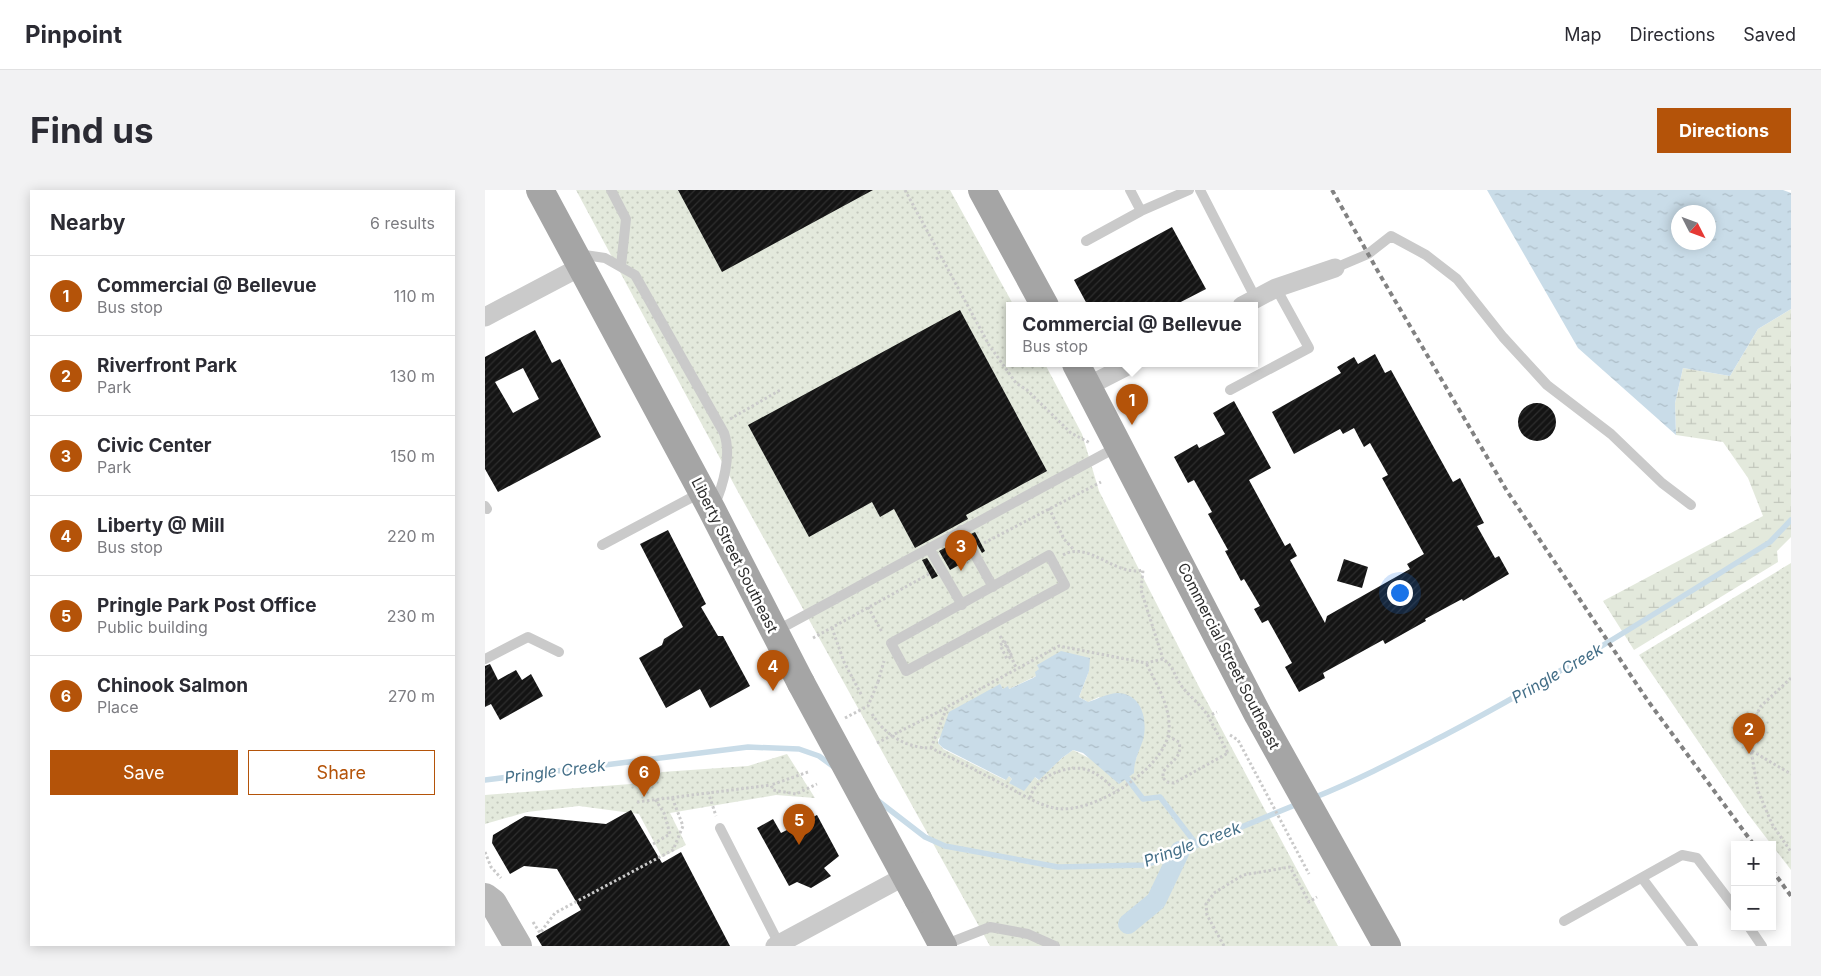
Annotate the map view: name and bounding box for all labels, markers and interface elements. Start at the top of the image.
text: Pinpoint [25,20,122,49]
text: Map [1564,24,1602,45]
text: Directions [1630,24,1715,45]
text: Saved [1743,24,1796,45]
button: Directions [1657,108,1791,153]
text: Find us [30,109,154,151]
north arrow [1671,205,1716,250]
text: Nearby [50,210,125,235]
text: 6 results [370,213,435,233]
text: Commercial @ Bellevue [97,274,317,297]
text: 1 [63,286,69,306]
text: 110 m [393,286,435,306]
text: Bus stop [97,297,163,317]
popup [1006,302,1258,367]
text: Commercial @ Bellevue [1022,313,1242,336]
text: Bus stop [1022,336,1088,356]
text: Riverfront Park [97,354,237,377]
text: 2 [61,366,71,386]
text: 130 m [390,366,435,386]
text: Park [97,377,131,397]
pin: 1 [1116,384,1148,425]
text: Civic Center [97,434,211,457]
text: 3 [61,446,71,466]
text: 150 m [390,446,435,466]
text: Park [97,457,131,477]
street label: Liberty Street Southeast [688,474,782,636]
text: Liberty @ Mill [97,514,225,537]
text: 4 [61,526,71,546]
text: 220 m [387,526,435,546]
pin: 3 [945,530,977,571]
text: Bus stop [97,537,163,557]
street label: Commercial Street Southeast [1174,560,1284,753]
your location [1387,580,1413,606]
text: Pringle Park Post Office [97,594,316,617]
text: 5 [61,606,71,626]
text: 230 m [387,606,435,626]
text: Public building [97,617,208,637]
water label: Pringle Creek [1508,639,1606,707]
pin: 4 [757,650,789,691]
text: Chinook Salmon [97,674,248,697]
text: 6 [61,686,71,706]
text: 270 m [388,686,435,706]
text: Place [97,697,139,717]
pin: 2 [1733,713,1765,754]
button: Save [50,750,238,795]
button: Share [248,750,435,795]
water label: Pringle Creek [503,755,607,787]
pin: 6 [628,756,660,797]
pin: 5 [783,804,815,845]
water label: Pringle Creek [1141,817,1243,871]
map controls [1731,841,1776,931]
button: + [1731,841,1776,886]
button: − [1731,886,1776,931]

